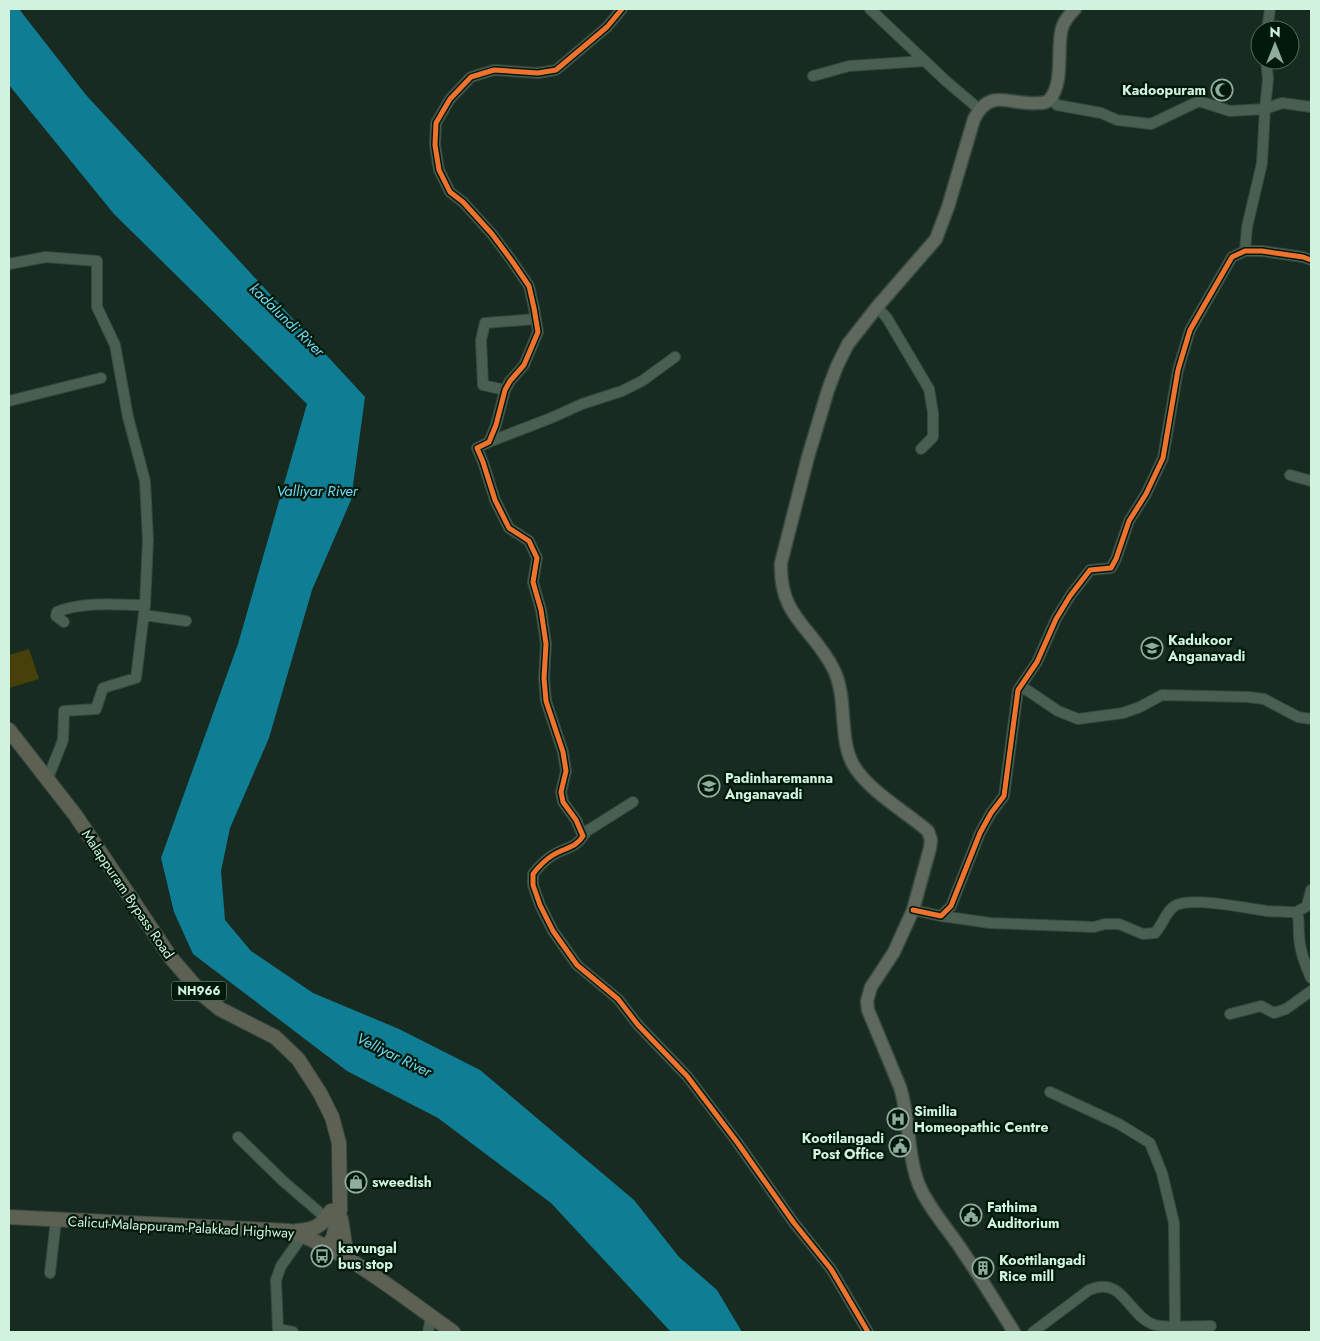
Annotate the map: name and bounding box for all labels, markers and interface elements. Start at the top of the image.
north arrow [1250,20,1300,70]
text: N [1269,22,1281,42]
mosque icon: Kadoopuram [1210,78,1234,102]
place label: Kadoopuram [1122,80,1206,100]
water label: kadalundi River [244,278,330,362]
water label: Valliyar River [276,480,359,502]
place label: Kadukoor Anganavadi [1167,630,1246,666]
school or university icon: Kadukoor Anganavadi [1140,636,1164,660]
place label: Padinharemanna Anganavadi [724,768,833,804]
school or university icon: Padinharemanna Anganavadi [697,774,721,798]
street label: Malappuram Bypass Road [77,825,179,963]
road number: NH966 [172,981,226,1000]
water label: Velliyar River [353,1027,436,1083]
place label: Similia Homeopathic Centre [914,1101,1049,1137]
hospital icon: Similia Homeopathic Centre [886,1107,910,1131]
place label: Kootilangadi Post Office [802,1128,884,1164]
public building icon: Kootilangadi Post Office [888,1134,912,1158]
shop icon: sweedish [344,1170,368,1194]
place label: sweedish [372,1172,432,1192]
place label: Fathima Auditorium [986,1197,1059,1233]
public building icon: Fathima Auditorium [959,1203,983,1227]
street label: Calicut-Malappuram-Palakkad Highway [67,1211,296,1243]
place label: kavungal bus stop [338,1238,397,1274]
bus stop icon: kavungal bus stop [310,1244,334,1268]
place label: Koottilangadi Rice mill [999,1250,1086,1286]
building icon: Koottilangadi Rice mill [971,1256,995,1280]

